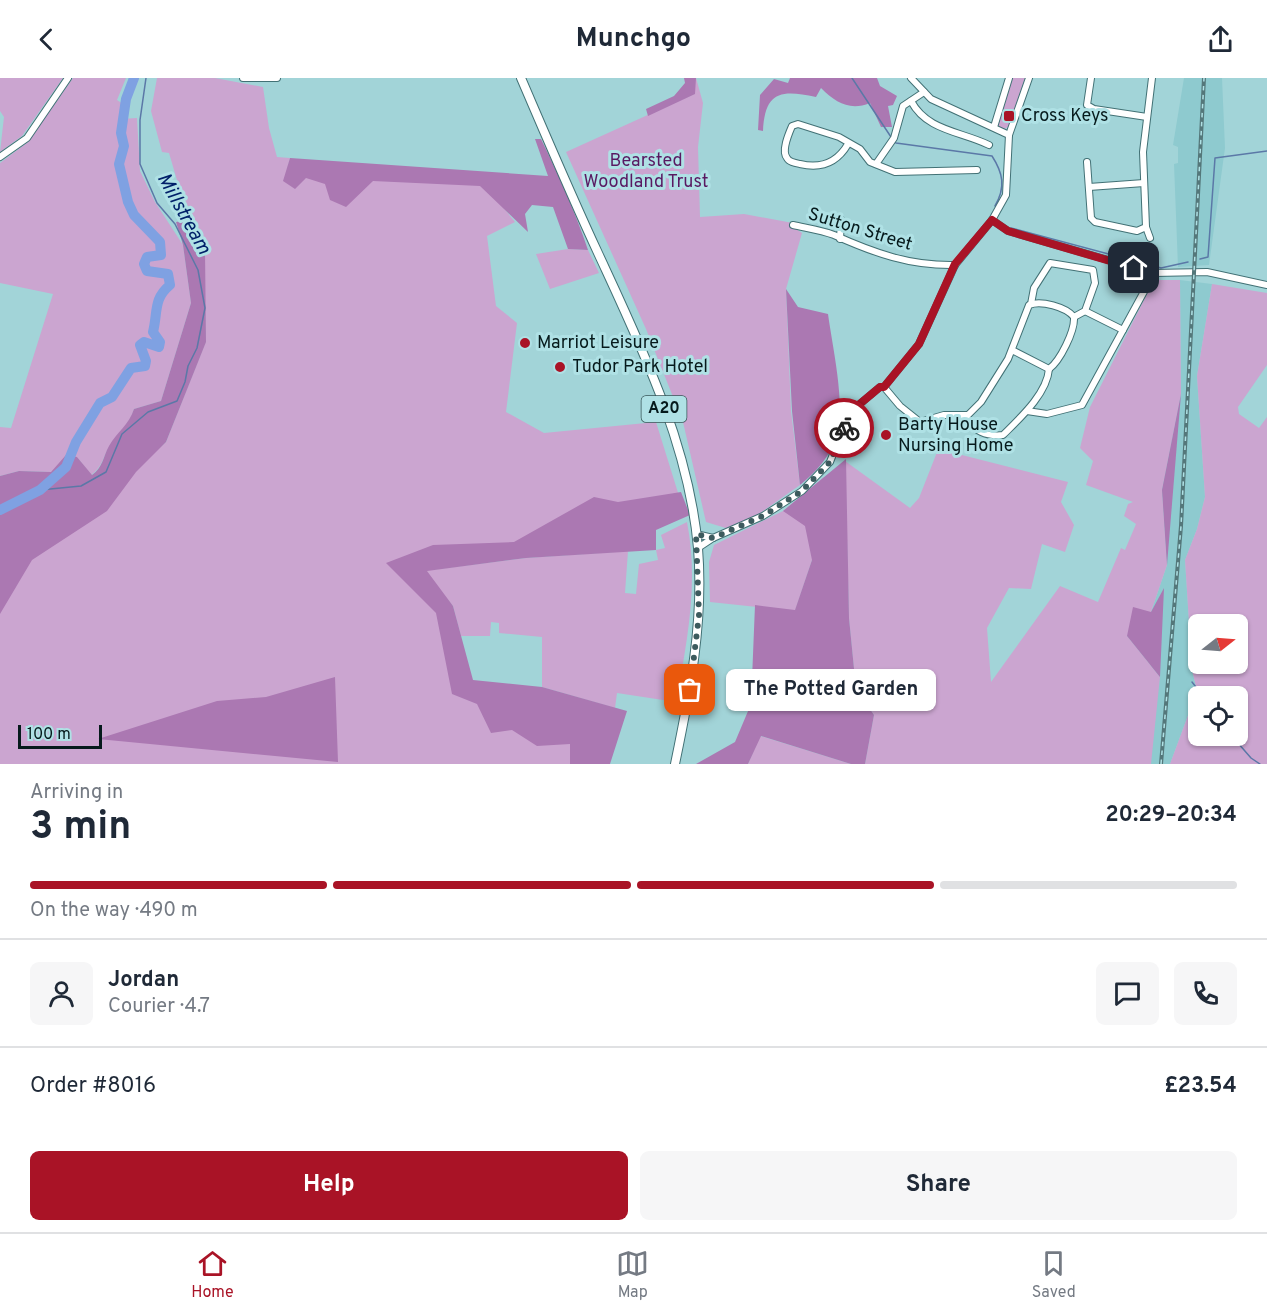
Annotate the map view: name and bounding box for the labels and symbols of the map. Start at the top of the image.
place label: Cross Keys [1021,105,1109,128]
marker: Cross Keys [1002,109,1016,123]
park label: Bearsted Woodland Trust [584,150,708,194]
water label: Millstream [150,168,216,260]
street label: Sutton Street [805,203,915,257]
pin [1108,242,1159,293]
place label: Marriot Leisure [537,332,659,355]
marker: Marriot Leisure [518,336,532,350]
place label: Tudor Park Hotel [572,356,708,379]
marker: Tudor Park Hotel [553,360,567,374]
road number: A20 [642,396,686,422]
courier [814,398,874,458]
place label: Barty House Nursing Home [898,414,1013,458]
marker: Barty House Nursing Home [879,428,893,442]
north arrow [1188,614,1248,674]
pin [664,664,715,715]
callout: The Potted Garden [726,669,936,711]
scale bar [18,722,102,750]

